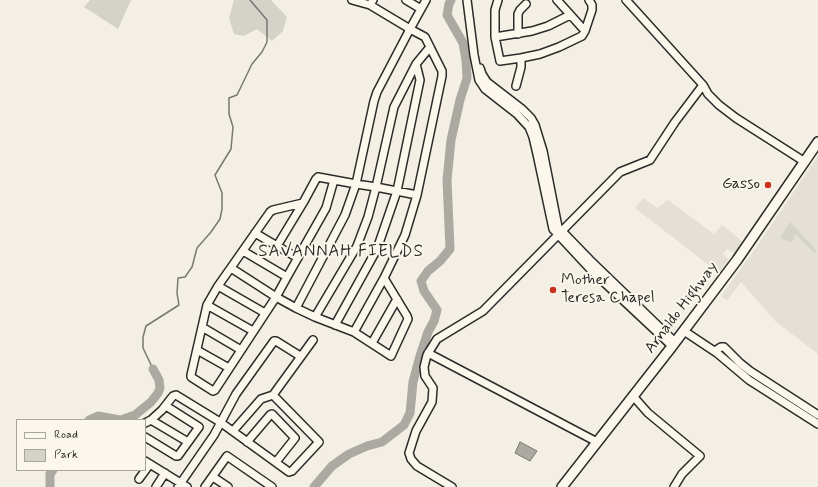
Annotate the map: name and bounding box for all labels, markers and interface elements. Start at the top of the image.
place label: Gasso [722,175,760,195]
marker: Gasso [763,180,773,190]
district label: SAVANNAH FIELDS [259,242,423,262]
street label: Arnaldo Highway [641,258,723,358]
place label: Mother Teresa Chapel [561,271,655,309]
marker: Mother Teresa Chapel [548,285,558,295]
legend [16,419,146,471]
text: Road [54,427,78,443]
text: Park [54,447,78,463]

